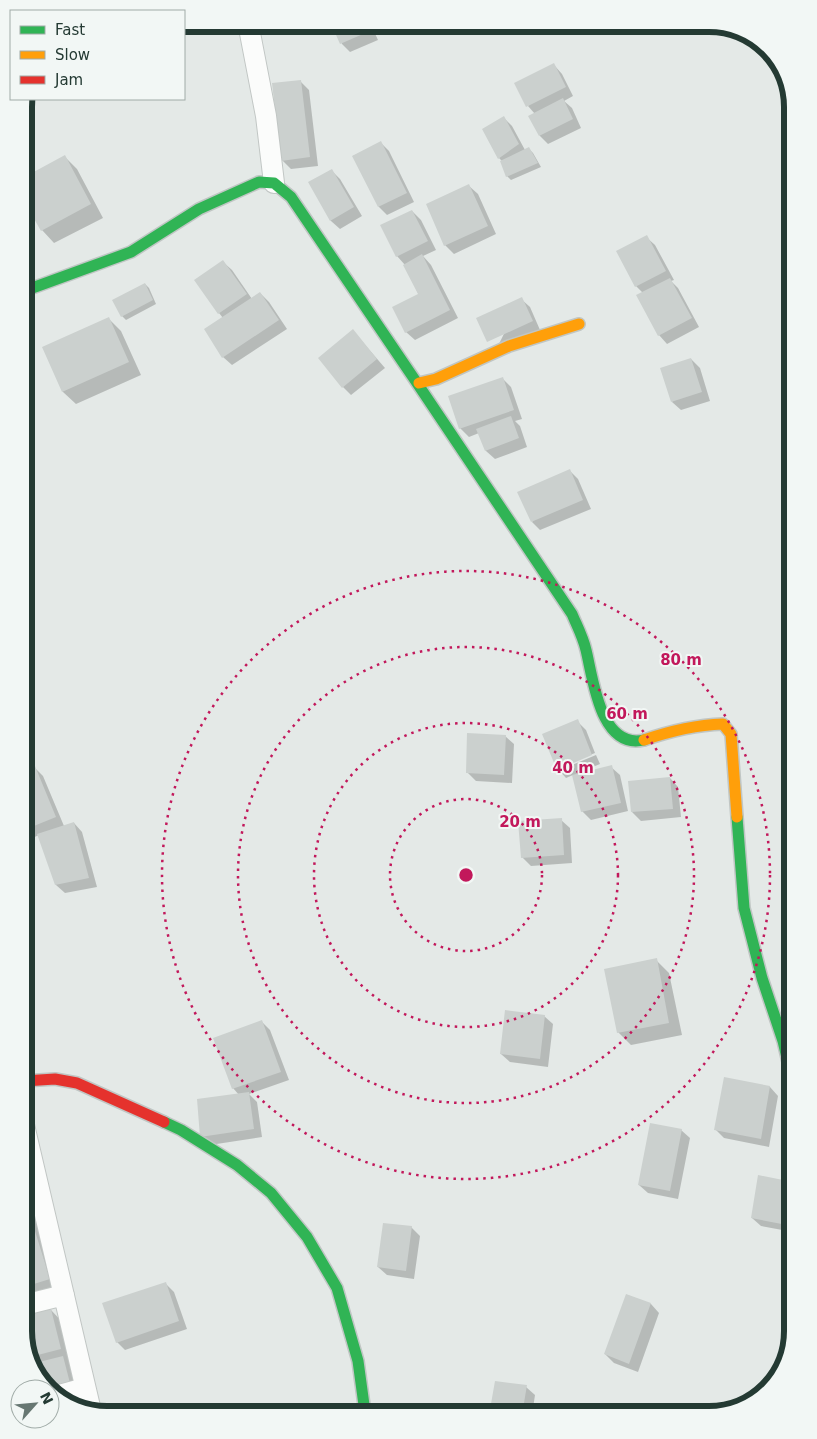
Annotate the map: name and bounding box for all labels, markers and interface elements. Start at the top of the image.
legend [10,10,185,100]
text: Fast [55,21,85,39]
text: Slow [55,46,90,64]
text: Jam [54,71,83,89]
text: 80 m [660,651,702,669]
text: 60 m [606,705,648,723]
text: 40 m [552,759,594,777]
text: 20 m [499,813,541,831]
centre of rings [457,866,475,884]
north arrow [10,1379,60,1429]
text: N [37,1389,56,1407]

